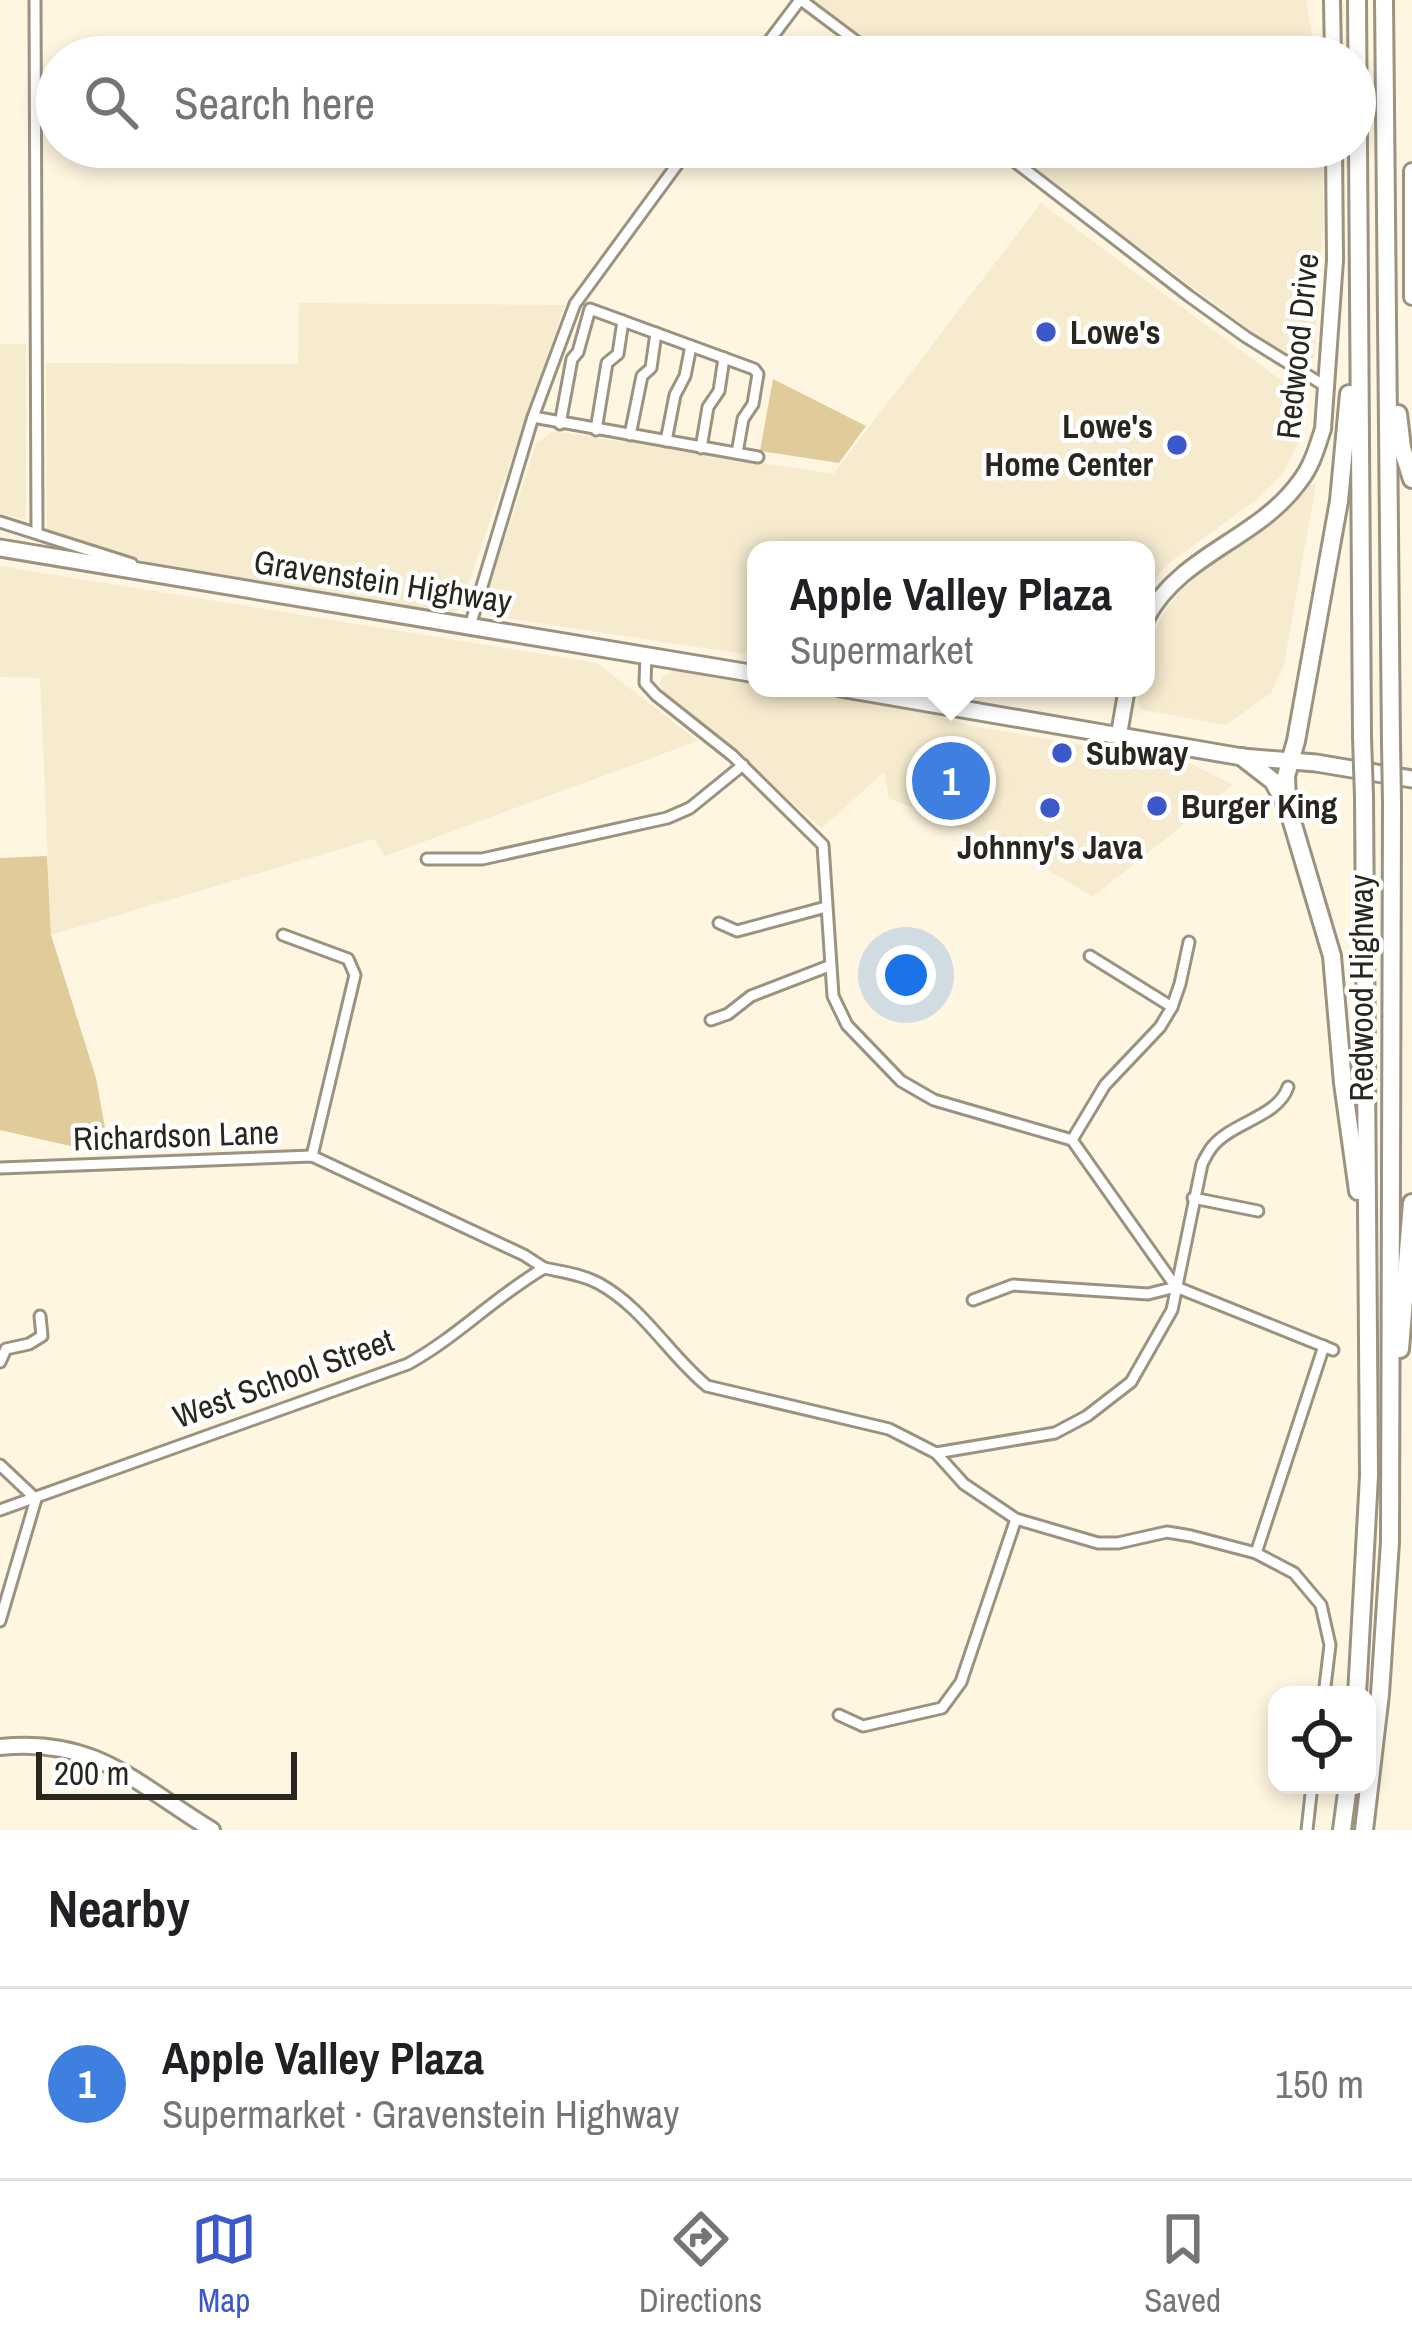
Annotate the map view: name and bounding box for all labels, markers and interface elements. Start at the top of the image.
search box [36,36,1376,168]
icon: search [78,69,144,135]
text: Search here [174,72,375,133]
street label: Redwood Drive [1265,251,1329,441]
place label: Lowe's [1070,310,1161,354]
marker: Lowe's [1033,319,1059,345]
place label: Lowe's Home Center [985,404,1153,486]
marker: Lowe's Home Center [1164,432,1190,458]
street label: Gravenstein Highway [251,539,515,623]
popup [747,541,1155,697]
text: Apple Valley Plaza [790,563,1112,624]
text: Supermarket [790,624,973,676]
place label: Subway [1086,731,1188,775]
pin: 1 [912,736,990,826]
marker: Subway [1049,740,1075,766]
place label: Burger King [1181,784,1338,828]
marker: Burger King [1144,793,1170,819]
marker: Johnny's Java [1037,795,1063,821]
place label: Johnny's Java [957,825,1143,869]
street label: Redwood Highway [1339,874,1383,1102]
your location [876,945,936,1005]
street label: Richardson Lane [72,1109,280,1161]
street label: West School Street [167,1318,399,1438]
map controls [1268,1686,1376,1794]
button: locate [1268,1686,1376,1794]
scale bar [36,1746,297,1799]
text: 200 m [54,1751,129,1795]
text: Nearby [48,1874,190,1943]
text: Apple Valley Plaza [162,2027,484,2088]
text: 1 [78,2058,96,2110]
text: 150 m [1275,2058,1364,2110]
text: Supermarket · Gravenstein Highway [162,2088,679,2140]
tab: Map [191,2206,257,2322]
tab: Directions [639,2206,762,2322]
tab: Saved [1144,2206,1221,2322]

